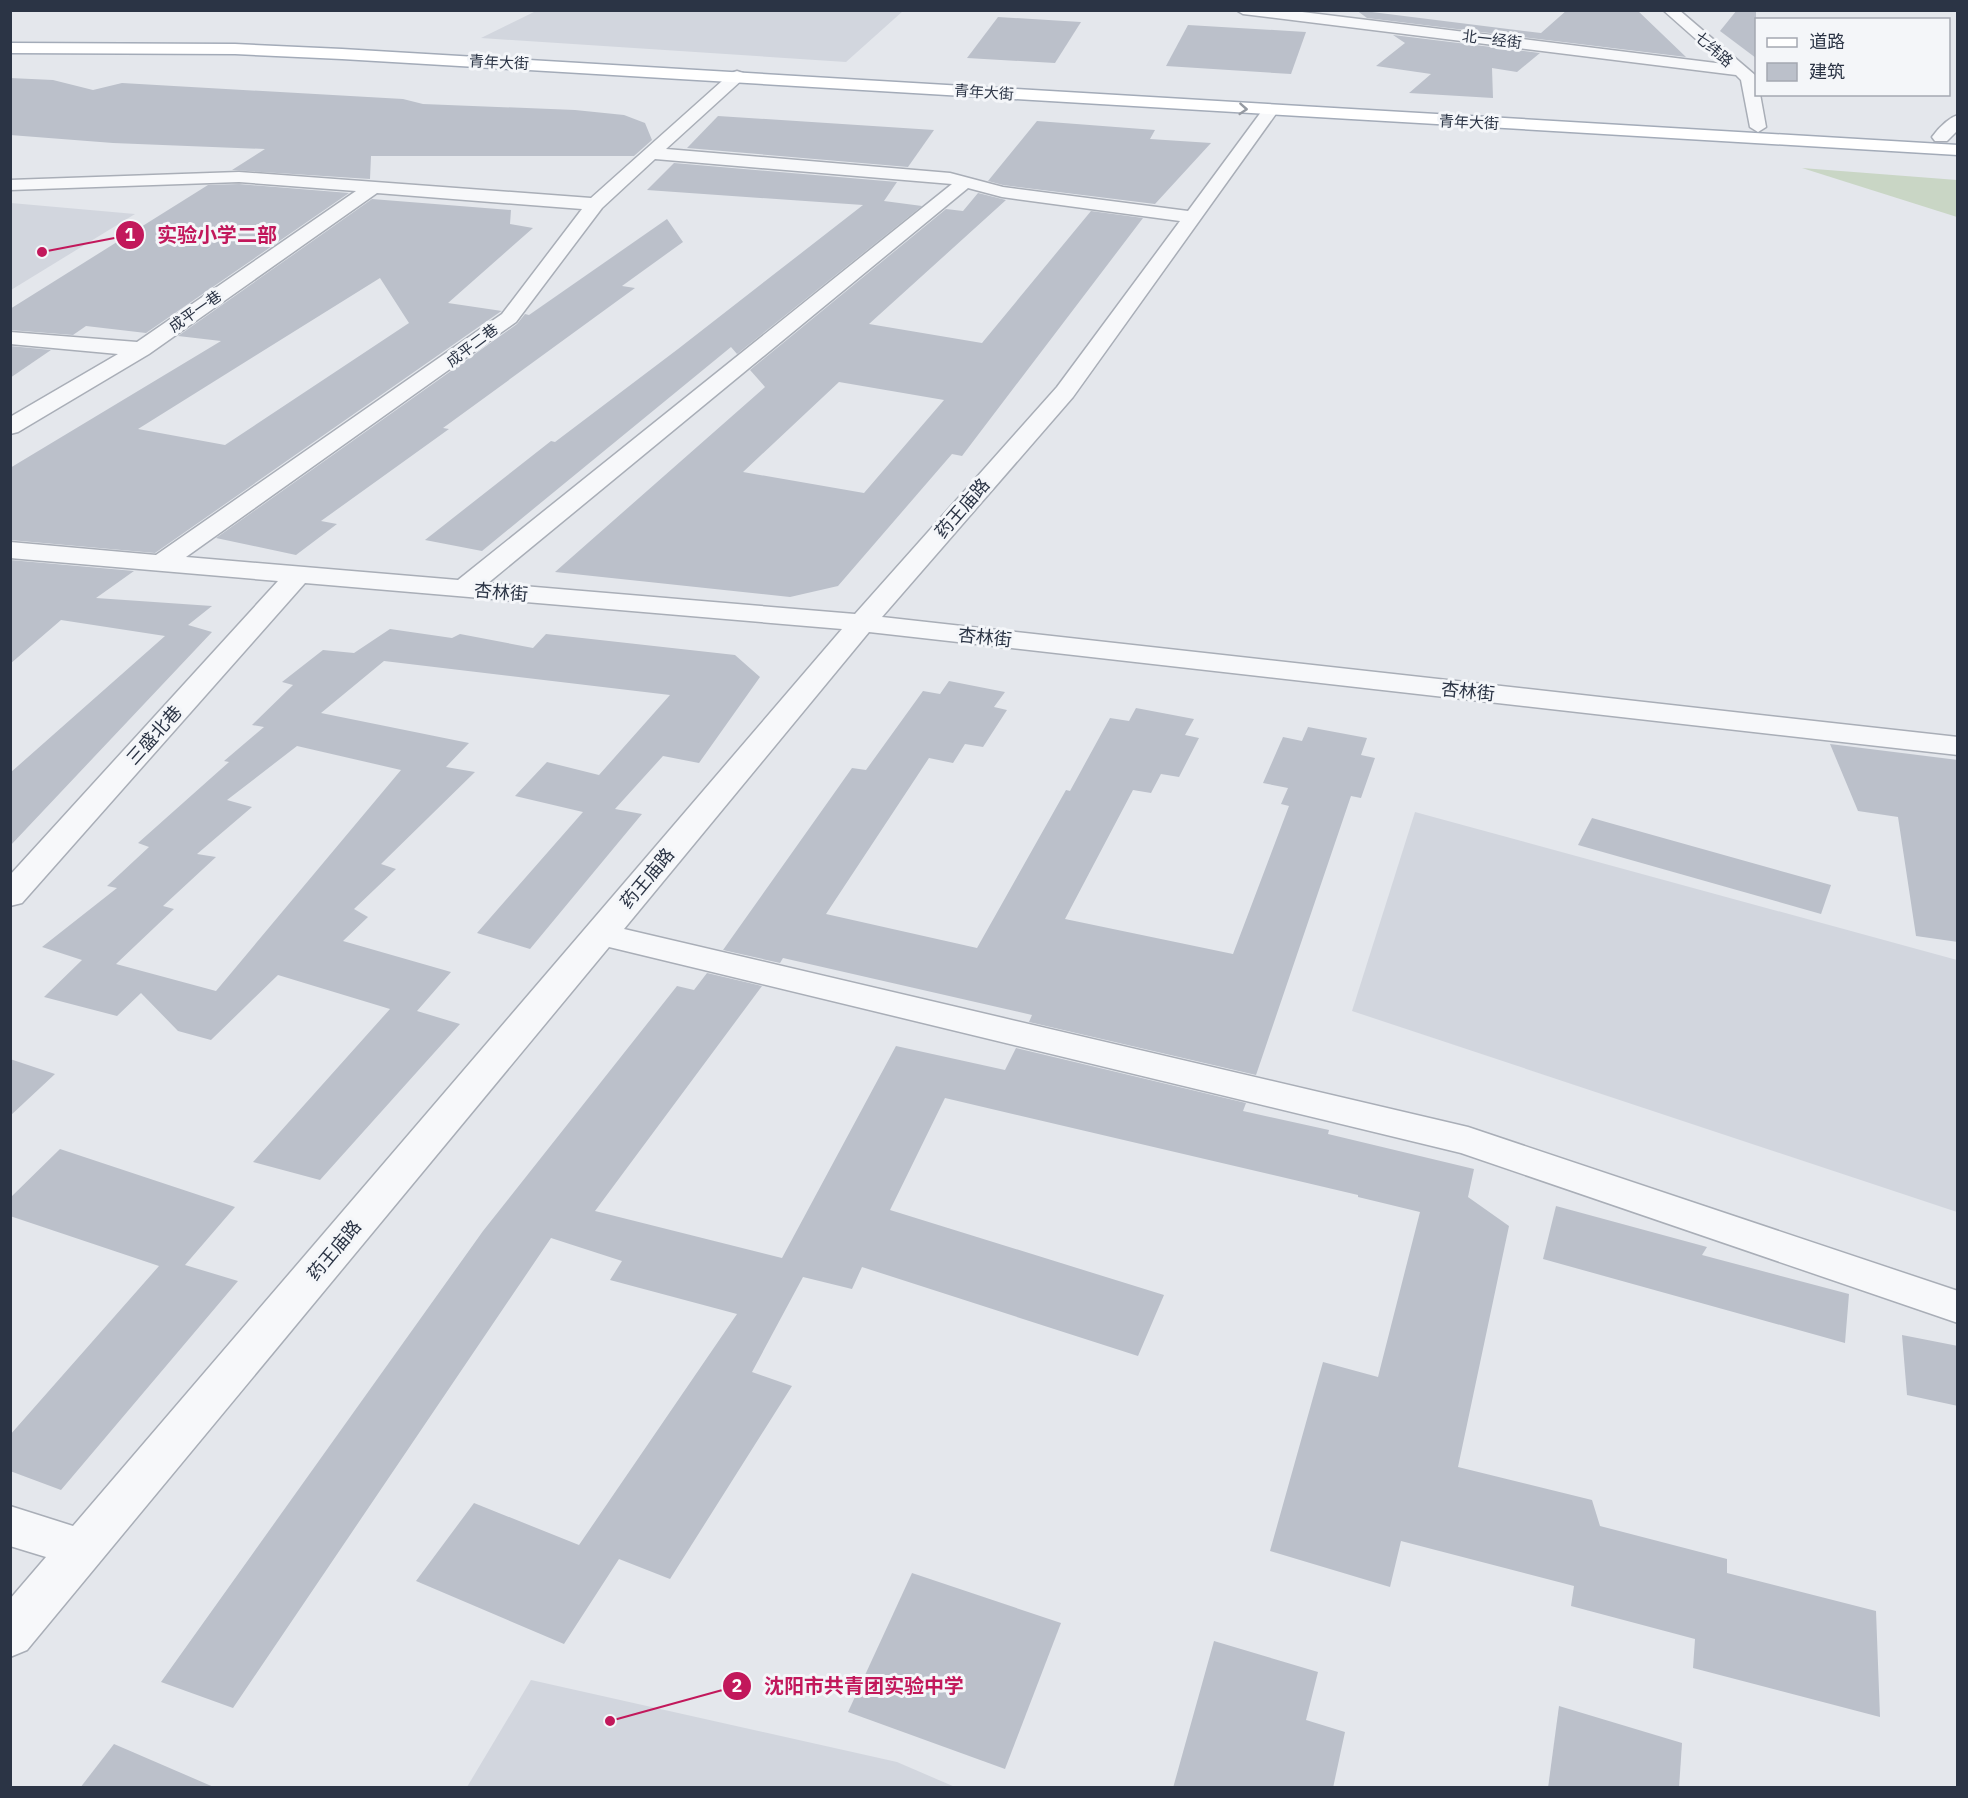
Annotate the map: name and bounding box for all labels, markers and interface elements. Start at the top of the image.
legend [1755,18,1950,96]
street label: 北一经街 [1461,26,1523,52]
street label: 七纬路 [1691,27,1737,71]
text: 道路 [1809,30,1845,53]
street label: 青年大街 [469,51,529,73]
text: 建筑 [1809,60,1845,83]
street label: 青年大街 [953,80,1015,104]
one-way arrow [1239,102,1248,115]
street label: 青年大街 [1439,111,1499,133]
callout: 实验小学二部 [115,216,289,254]
text: 实验小学二部 [157,221,277,248]
text: 1 [125,223,136,246]
street label: 成平一巷 [165,286,225,336]
street label: 成平二巷 [442,319,502,371]
street label: 药王庙路 [930,473,994,543]
street label: 杏林街 [473,578,529,606]
street label: 杏林街 [957,623,1013,651]
street label: 杏林街 [1440,677,1496,705]
street label: 三盛北巷 [121,701,187,769]
street label: 药王庙路 [615,843,679,913]
street label: 药王庙路 [302,1215,366,1285]
callout: 沈阳市共青团实验中学 [722,1667,976,1705]
text: 沈阳市共青团实验中学 [764,1672,964,1699]
text: 2 [732,1674,742,1697]

